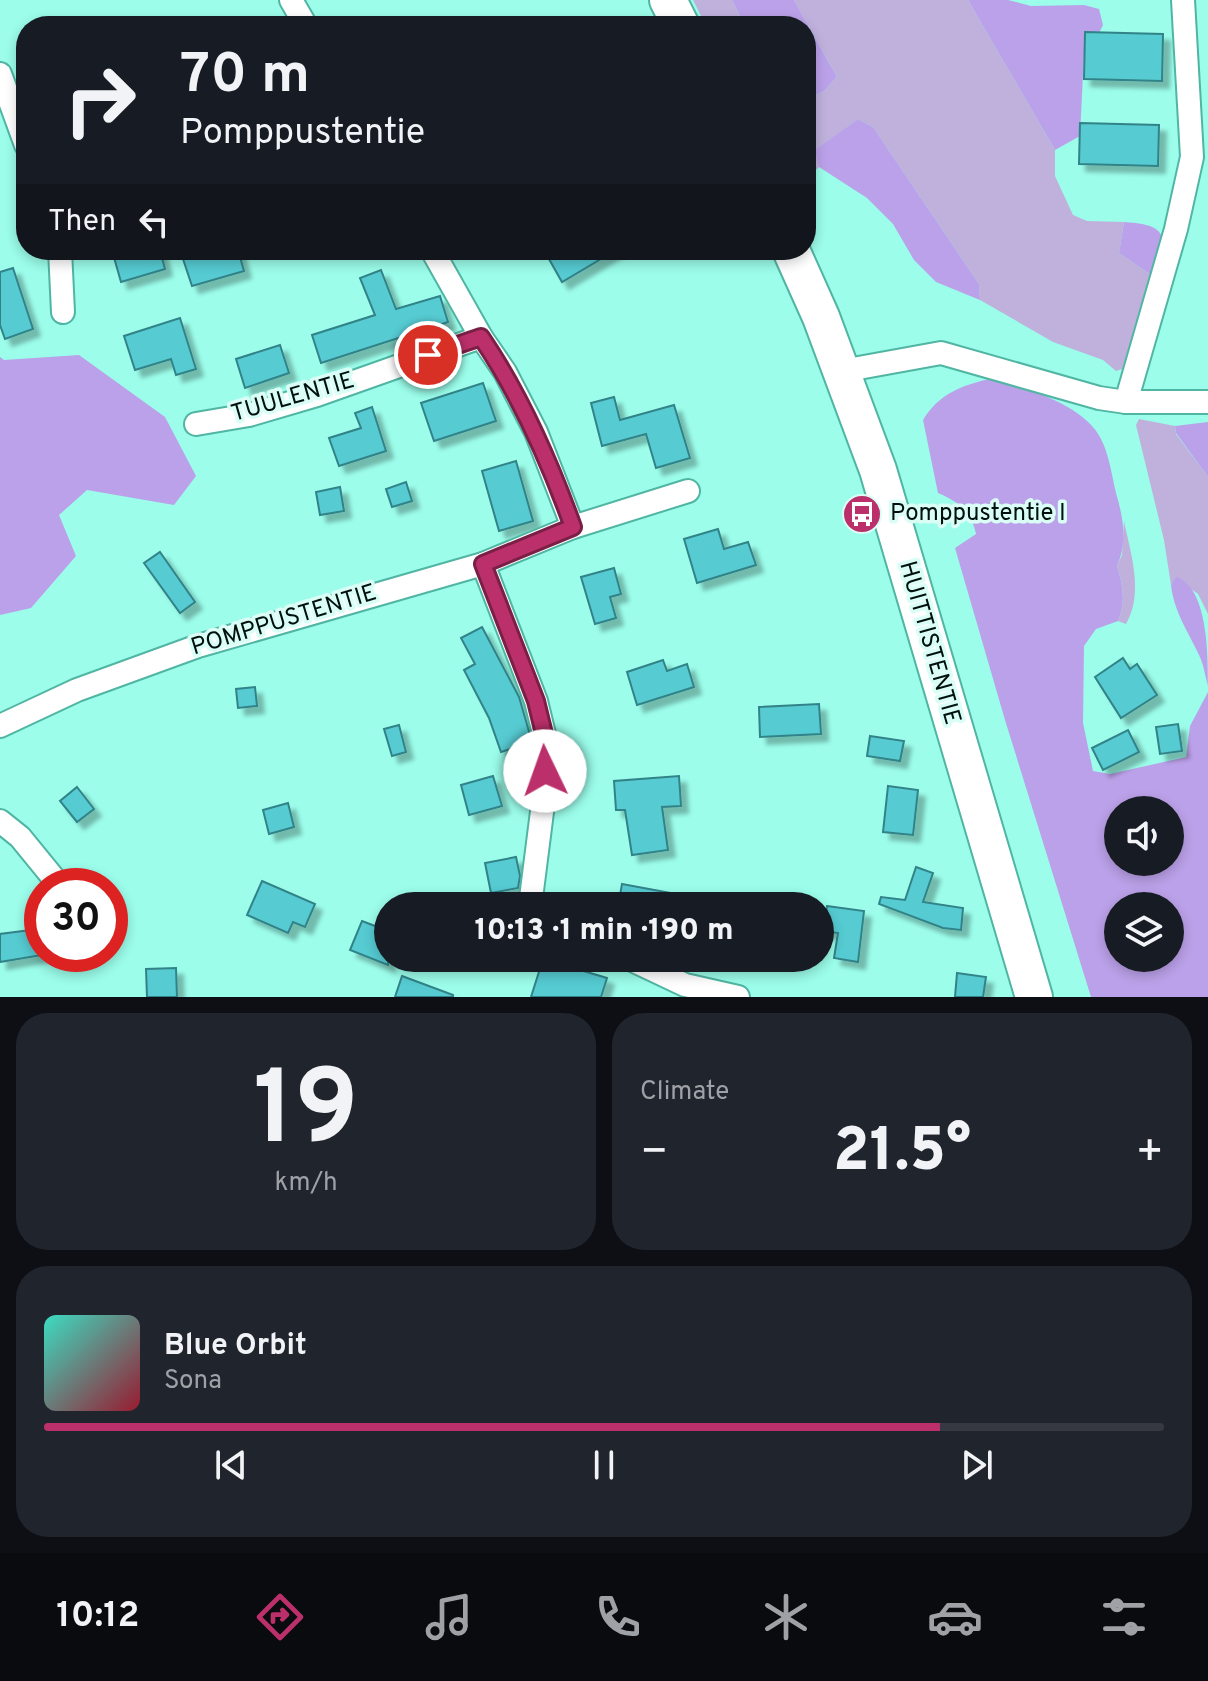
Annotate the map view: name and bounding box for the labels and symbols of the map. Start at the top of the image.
pin [394,321,462,389]
street label: TUULENTIE [228,366,358,430]
bus stop icon: Pomppustentie I [841,493,883,535]
place label: Pomppustentie I [890,499,1066,529]
street label: HUITTISTENTIE [891,558,967,728]
street label: POMPPUSTENTIE [188,579,380,663]
position arrow [503,729,587,813]
speed limit sign: 30 [24,868,128,972]

